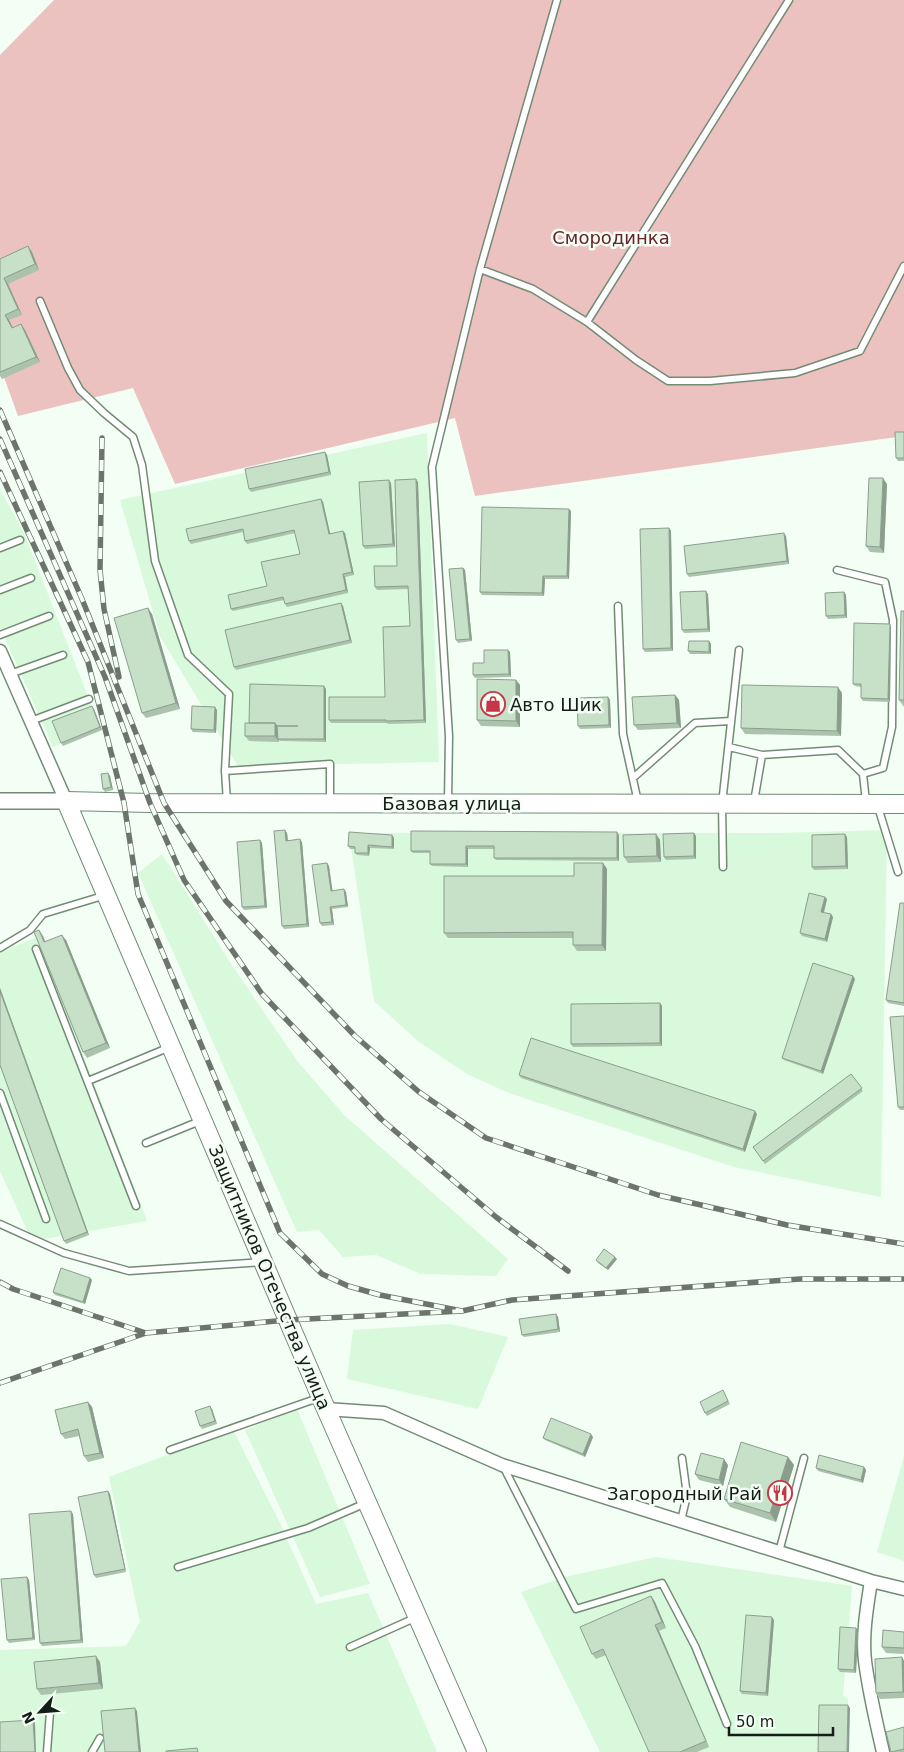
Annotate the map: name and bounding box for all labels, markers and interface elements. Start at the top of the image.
park label: Смородинка [552,227,670,248]
shop icon: Авто Шик [480,691,506,717]
place label: Авто Шик [510,694,602,715]
street label: Базовая улица [382,793,522,814]
street label: Защитников Отечества улица [205,1141,335,1413]
restaurant icon: Загородный Рай [767,1480,793,1506]
place label: Загородный Рай [607,1483,762,1504]
north arrow [15,1687,65,1737]
scale bar [729,1704,833,1736]
text: N [19,1709,38,1726]
text: 50 m [736,1713,774,1731]

